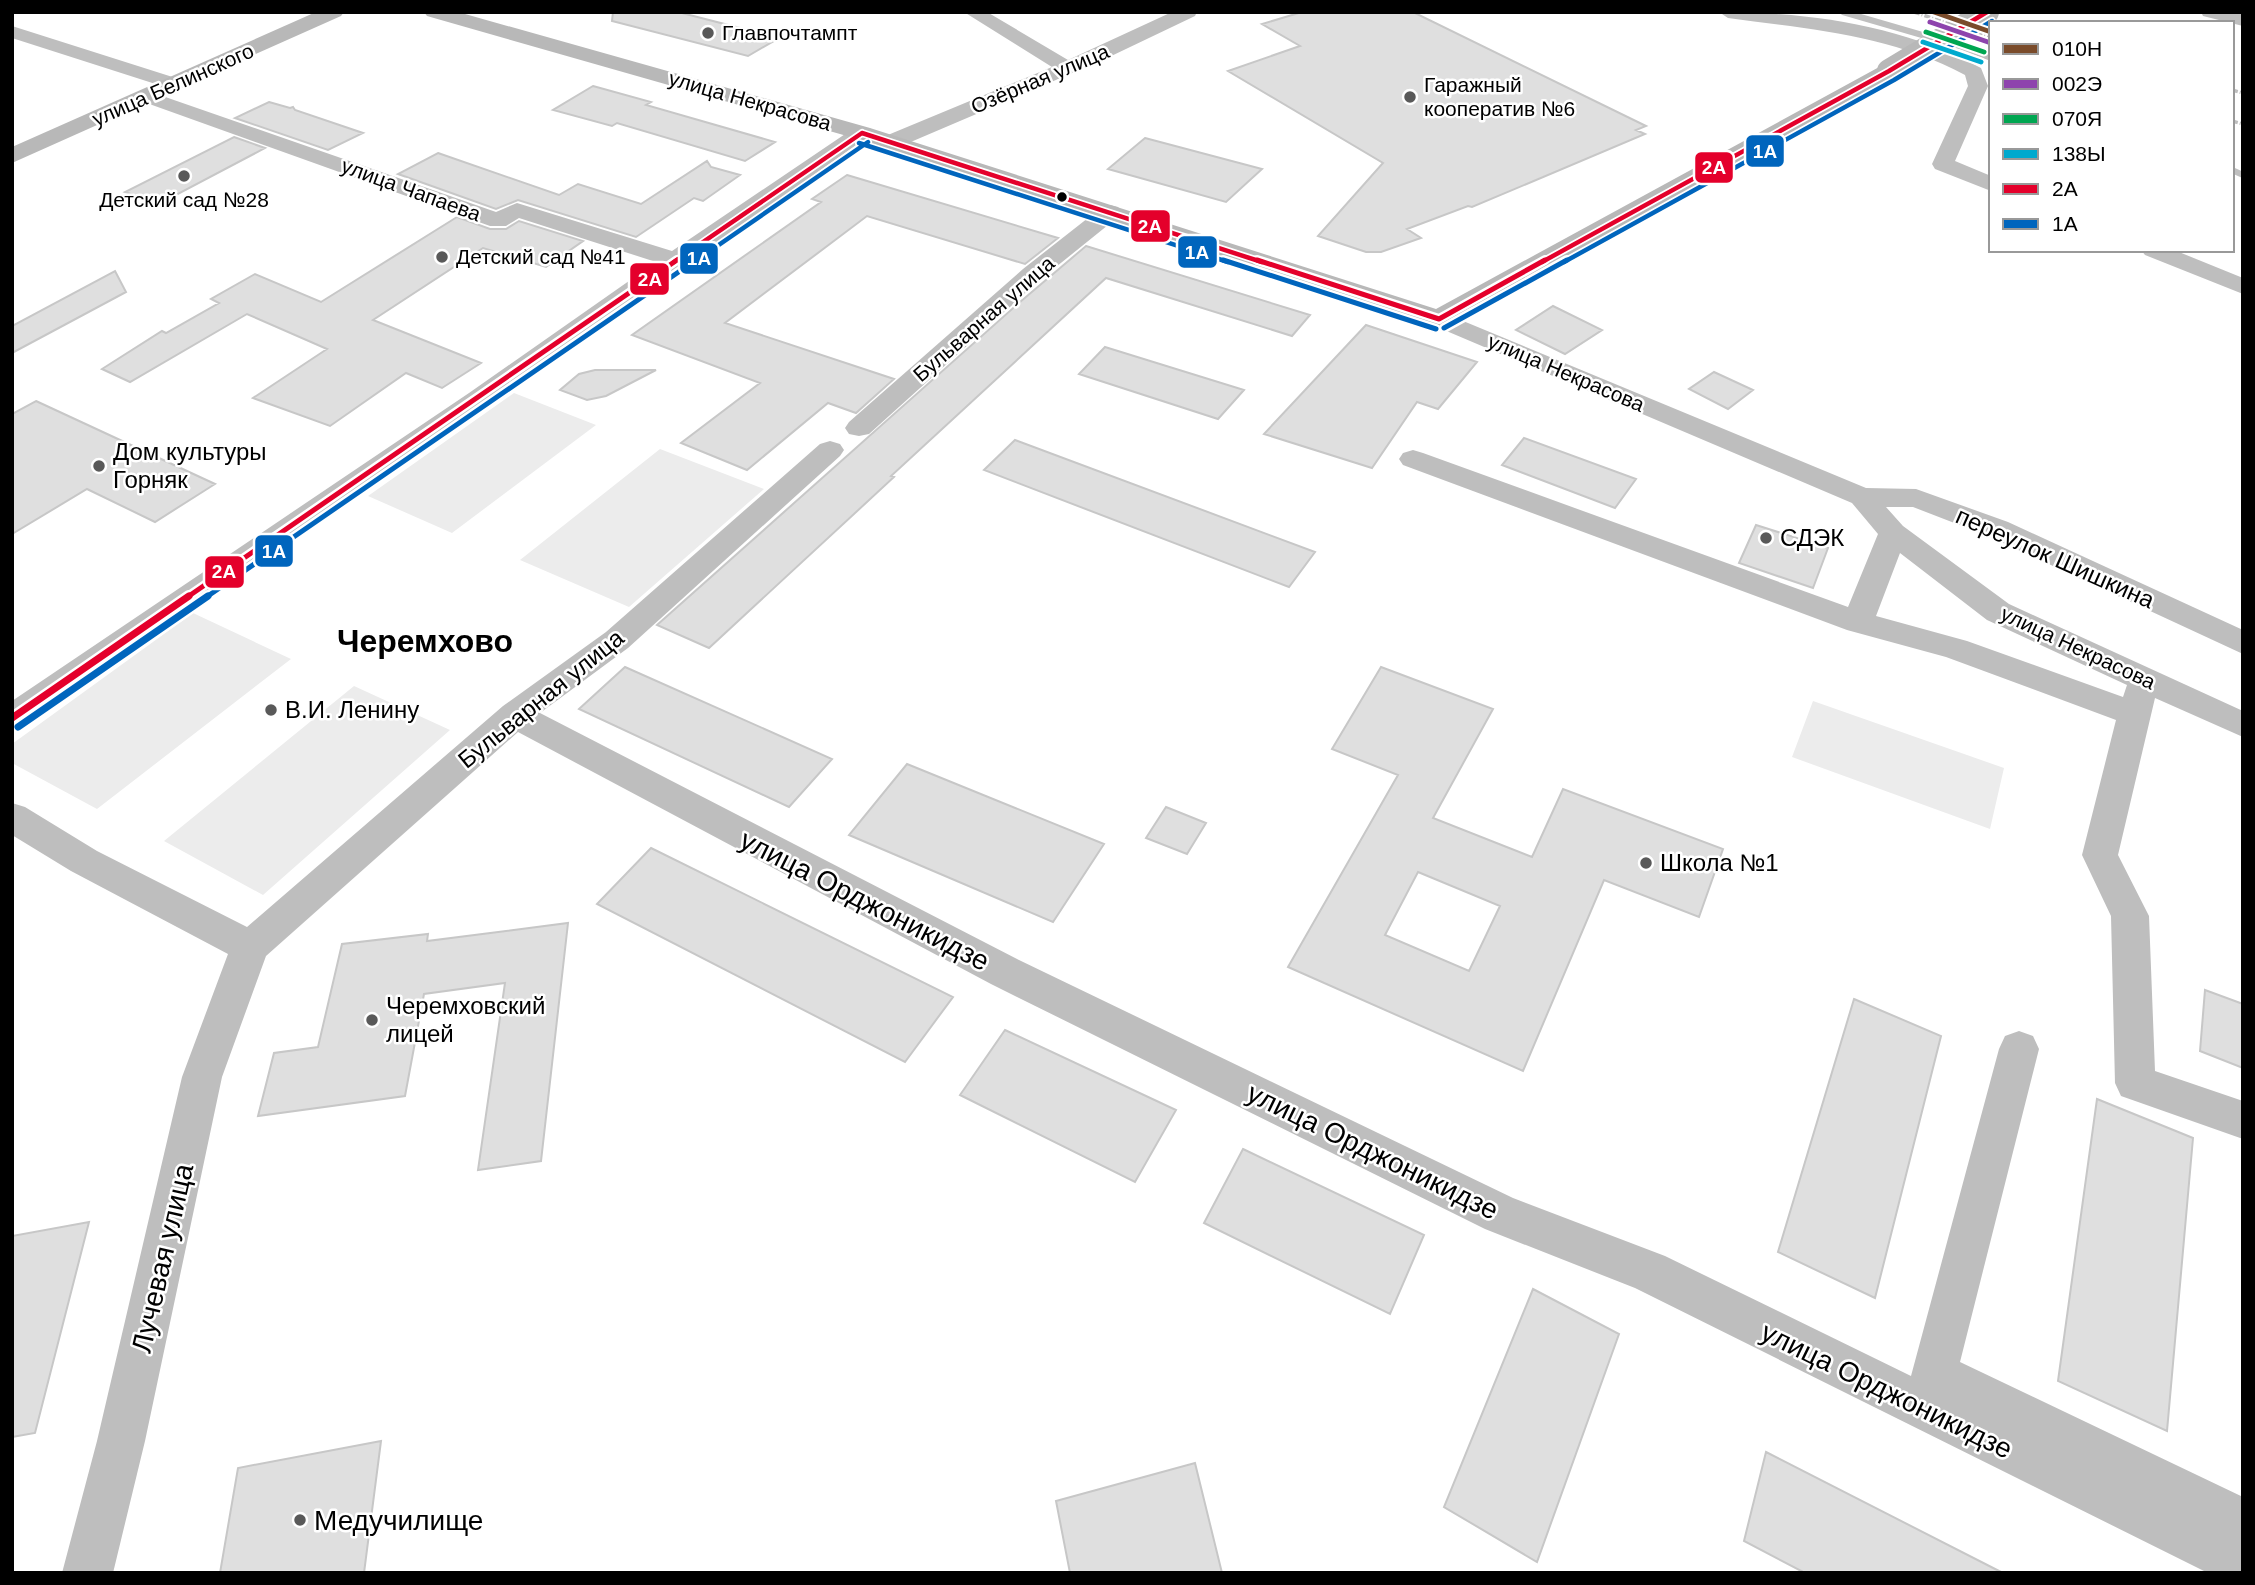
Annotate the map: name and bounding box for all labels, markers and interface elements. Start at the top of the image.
place label: Главпочтампт [722,21,858,44]
legend [1989,21,2234,252]
marker: Главпочтампт [700,25,716,41]
text: 010Н [2052,37,2102,60]
street label: улица Белинского [88,39,257,131]
street label: Озёрная улица [967,39,1112,118]
street label: улица Некрасова [666,66,834,135]
text: 002Э [2052,72,2102,95]
place label: Гаражный кооператив №6 [1424,73,1575,120]
marker: Гаражный кооператив №6 [1402,89,1418,105]
text: 070Я [2052,107,2102,130]
line badge: 1А [1745,134,1785,168]
text: 1А [1753,141,1777,162]
text: 138Ы [2052,142,2106,165]
line badge: 2А [1694,151,1734,184]
street label: улица Чапаева [338,154,484,226]
text: 2А [1702,157,1726,178]
marker: Детский сад №28 [176,168,192,184]
text: 2А [2052,177,2078,200]
place label: Детский сад №28 [99,188,269,211]
unlabelled marker [1055,190,1069,204]
line badge: 2А [1130,209,1171,243]
text: 1А [2052,212,2078,235]
text: 2А [1138,216,1162,237]
line badge: 1А [1177,235,1218,269]
line badge: 1А [679,242,719,275]
text: 1А [1185,242,1209,263]
place label: Детский сад №41 [456,245,626,268]
text: 1А [687,248,711,269]
marker: Детский сад №41 [434,249,450,265]
street label: Бульварная улица [909,251,1059,386]
line badge: 2А [629,262,670,296]
text: 2А [638,269,662,290]
street label: улица Некрасова [1484,329,1648,416]
place label: Дом культуры Горняк [113,438,267,493]
marker: Дом культуры Горняк [91,458,107,474]
street label: переулок Шишкина [1952,502,2159,614]
place label: СДЭК [1780,524,1844,551]
marker: СДЭК [1758,530,1774,546]
line badge: 1А [254,534,294,568]
text: 1А [262,541,286,562]
line badge: 2А [204,555,245,589]
text: 2А [212,561,236,582]
street label: улица Некрасова [1997,602,2159,694]
district label: Черемхово [337,623,513,659]
street label: Бульварная улица [453,623,629,773]
place label: В.И. Ленину [285,696,419,723]
marker: В.И. Ленину [263,702,279,718]
street label: улица Орджоникидзе [735,824,995,977]
place label: Школа №1 [1660,849,1779,876]
marker: Школа №1 [1638,855,1654,871]
place label: Черемховский лицей [386,992,545,1047]
marker: Черемховский лицей [364,1012,380,1028]
street label: улица Орджоникидзе [1242,1077,1503,1226]
street label: Лучевая улица [126,1160,199,1356]
street label: улица Орджоникидзе [1756,1316,2017,1465]
place label: Медучилище [314,1505,483,1536]
marker: Медучилище [292,1512,308,1528]

